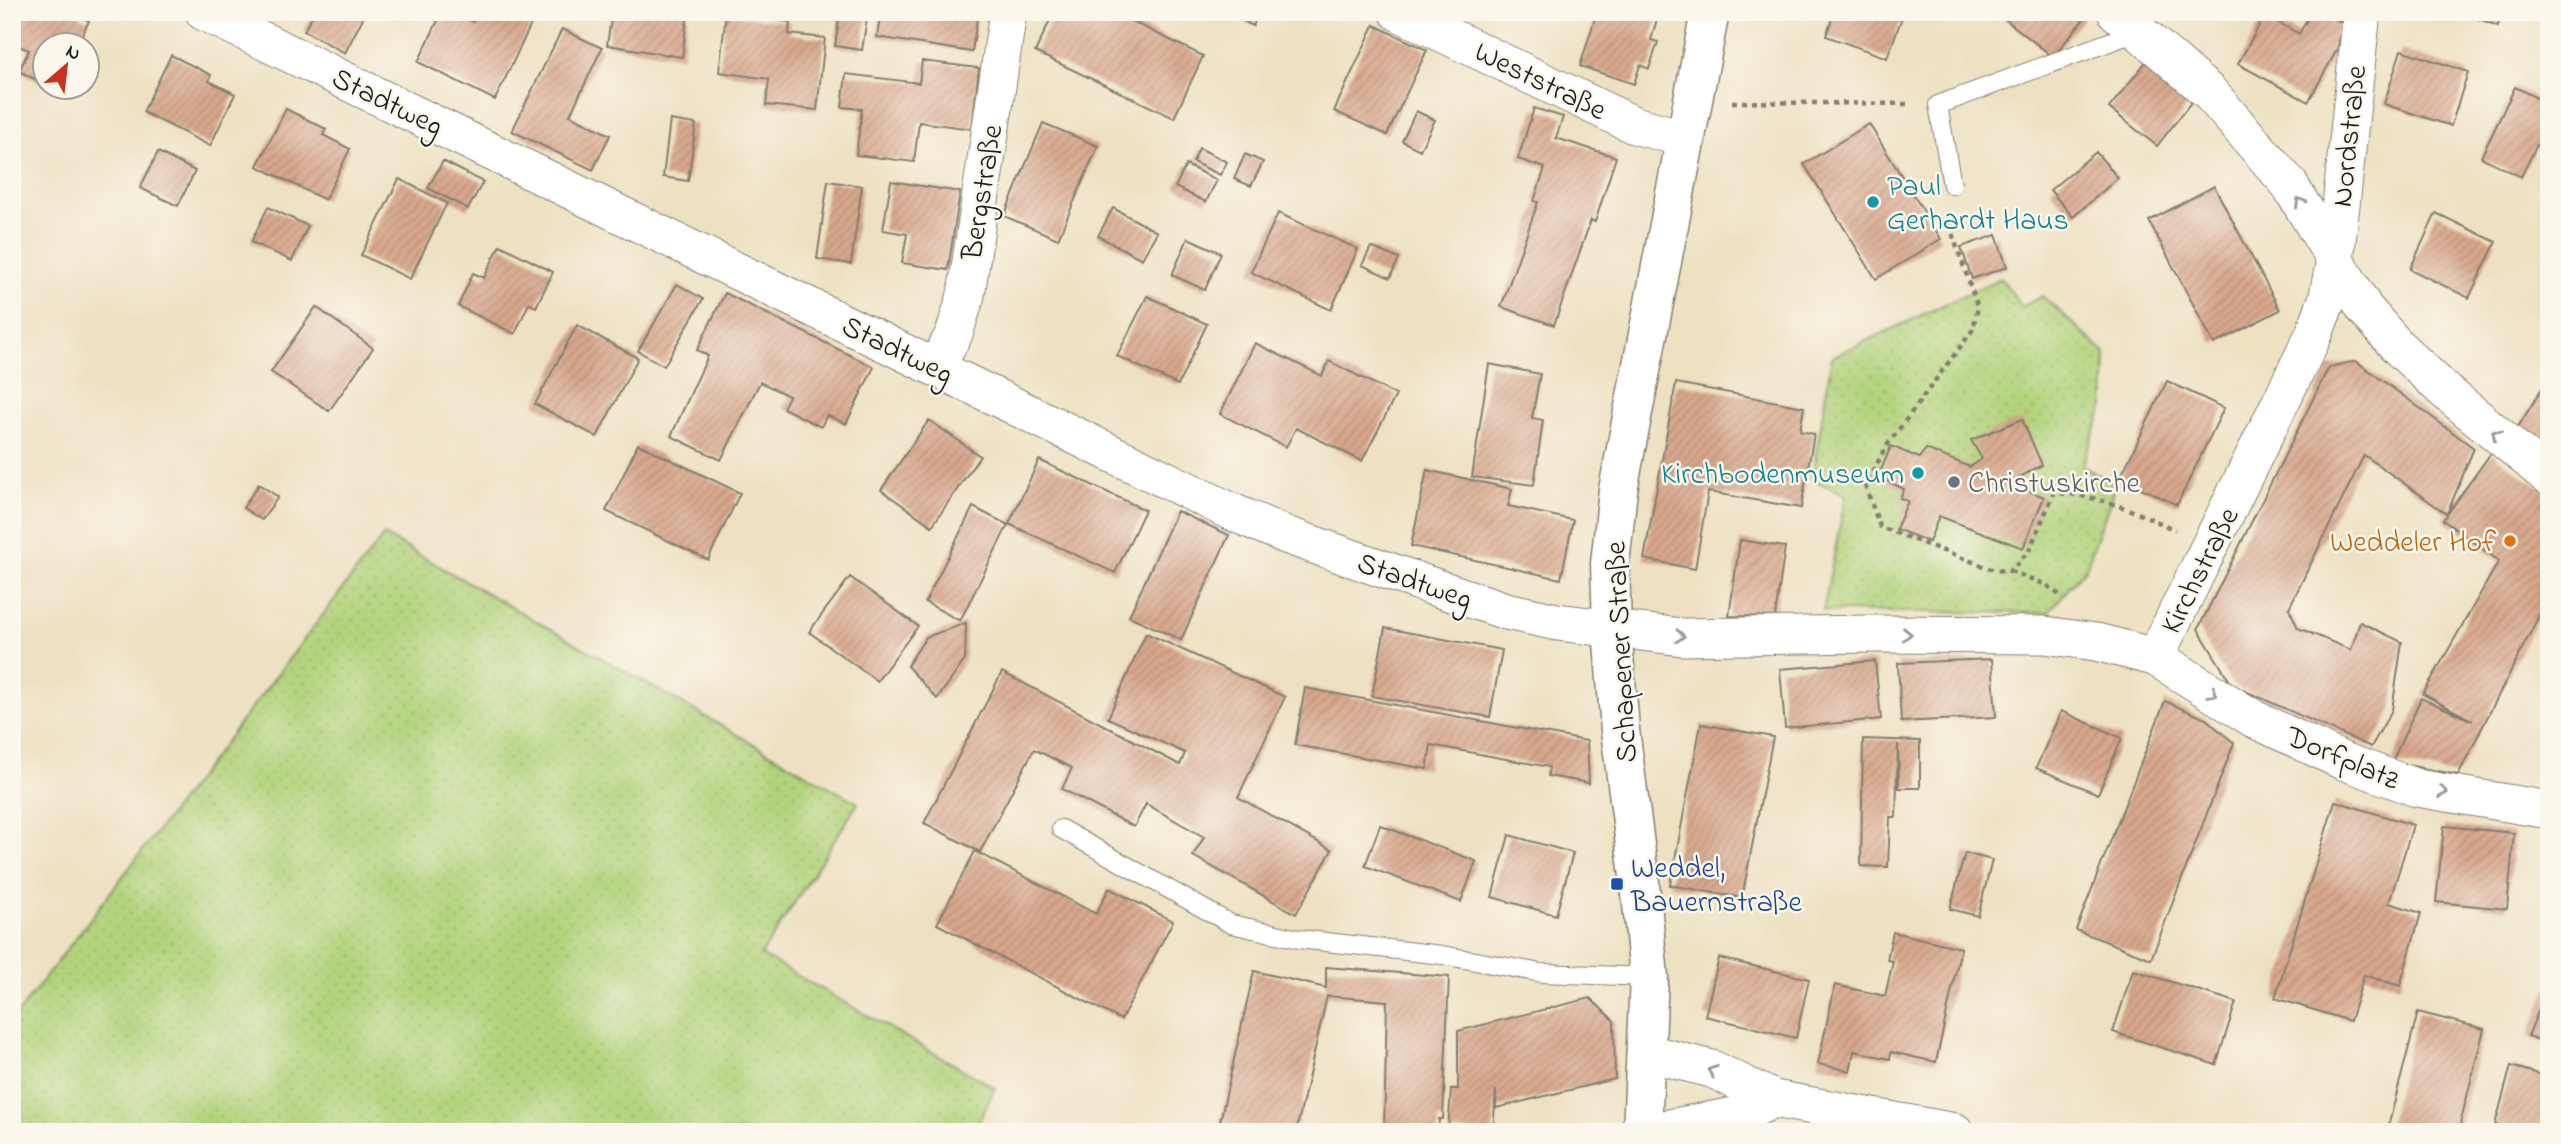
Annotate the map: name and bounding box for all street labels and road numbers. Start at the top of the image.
street label: Weststraße [1466,32,1614,134]
street label: Stadtweg [324,58,450,150]
street label: Nordstraße [2322,63,2380,209]
street label: Bergstraße [951,121,1016,264]
street label: Stadtweg [834,306,960,398]
street label: Kirchstraße [2151,500,2253,642]
street label: Schapener Straße [1595,539,1651,764]
street label: Stadtweg [1351,543,1477,623]
street label: Dorfplatz [2277,716,2406,803]

